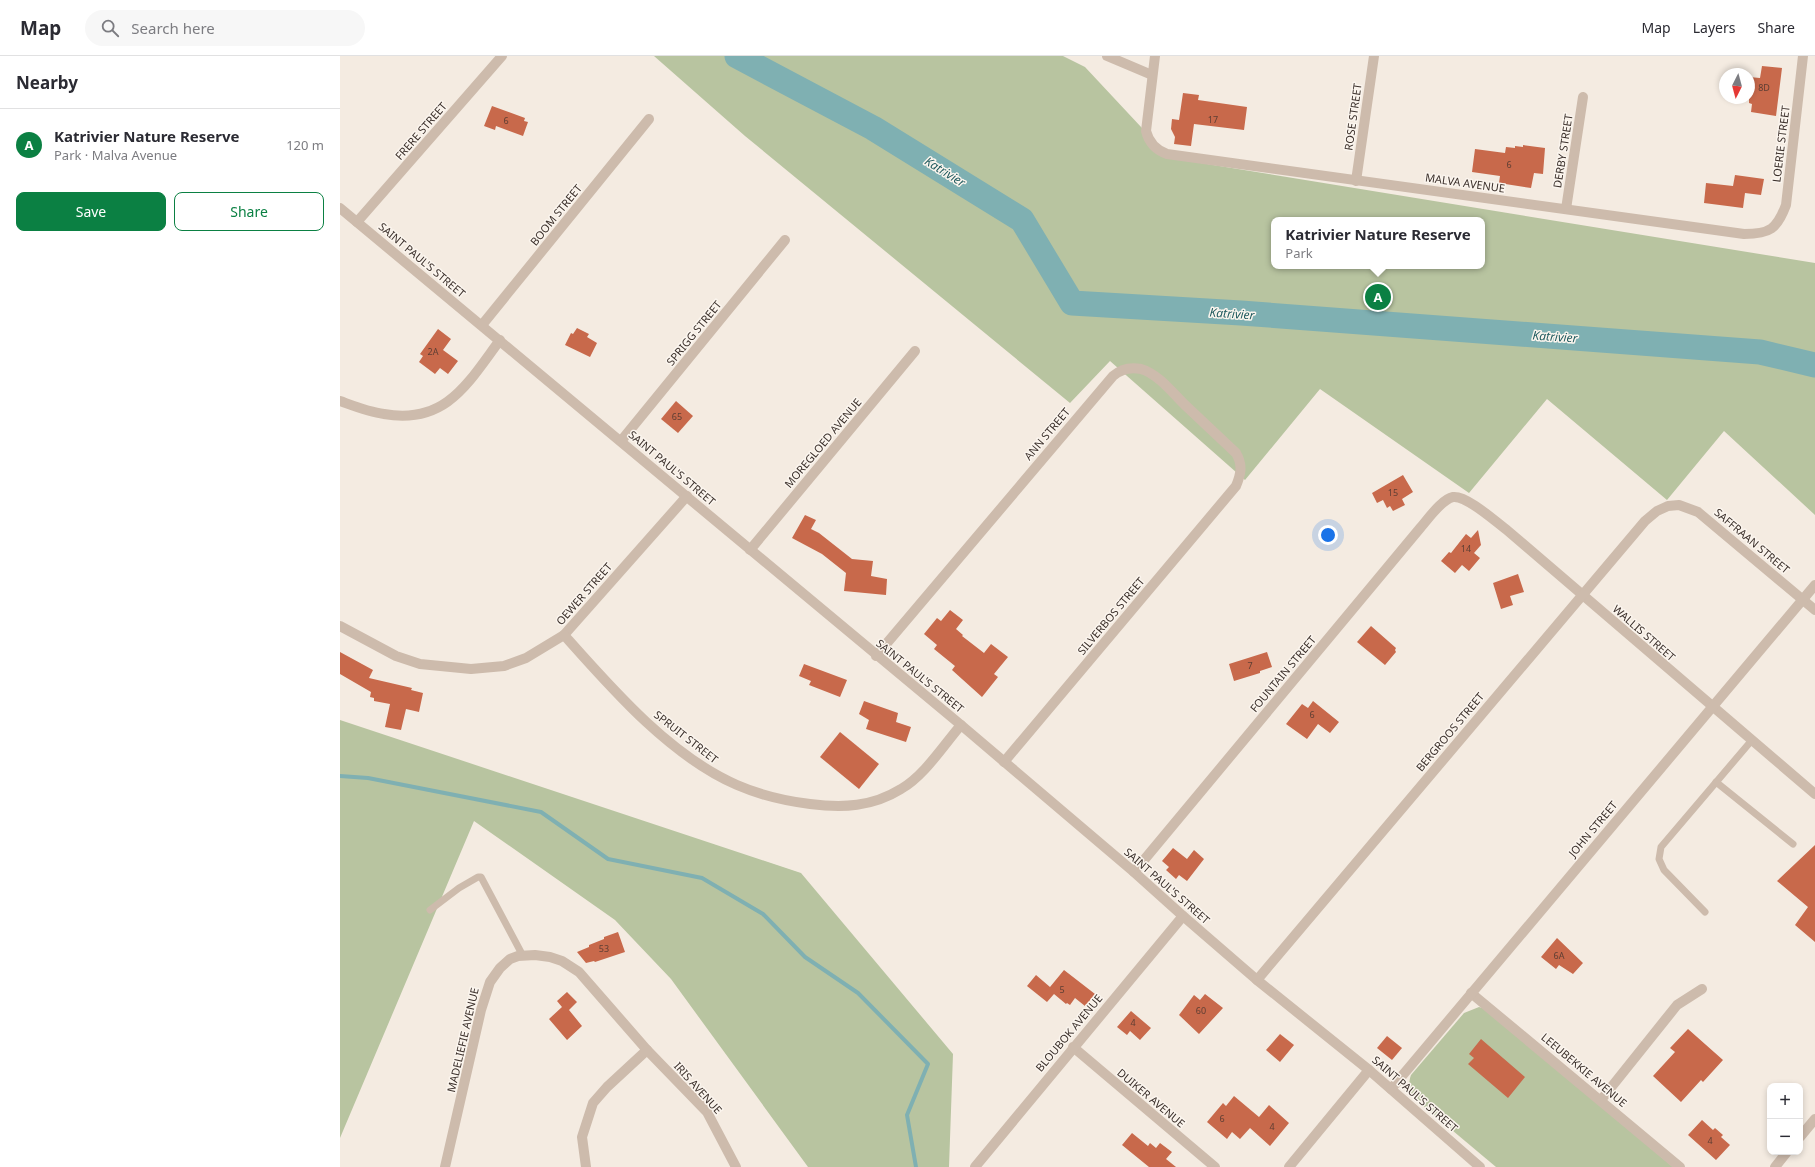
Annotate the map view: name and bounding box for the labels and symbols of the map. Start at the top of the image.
north arrow [1719,68,1755,104]
house number: 8D [1758,81,1770,94]
street label: ROSE STREET [1340,82,1365,152]
street label: FRERE STREET [391,99,450,163]
street label: LOERIE STREET [1768,105,1793,183]
house number: 17 [1208,113,1218,126]
street label: DERBY STREET [1549,113,1576,189]
house number: 6 [503,114,509,127]
water label: Katrivier [922,152,970,191]
house number: 6 [1506,158,1512,171]
street label: MALVA AVENUE [1424,169,1506,196]
street label: BOOM STREET [526,181,585,248]
street label: SAINT PAUL'S STREET [376,219,469,300]
pin: A [1365,282,1391,312]
street label: SPRIGG STREET [663,297,724,368]
water label: Katrivier [1209,303,1256,324]
water label: Katrivier [1532,326,1579,347]
house number: 2A [428,345,439,358]
street label: MOREGLOED AVENUE [781,395,865,491]
street label: ANN STREET [1020,404,1073,463]
house number: 65 [672,410,682,423]
street label: SAINT PAUL'S STREET [626,427,719,508]
house number: 15 [1388,486,1398,499]
street label: SAFFRAAN STREET [1712,505,1793,577]
your location [1318,525,1338,545]
house number: 14 [1461,542,1471,555]
street label: OEWER STREET [552,559,615,628]
street label: SILVERBOS STREET [1074,574,1147,658]
street label: WALLIS STREET [1610,601,1679,664]
street label: FOUNTAIN STREET [1246,632,1319,715]
street label: SAINT PAUL'S STREET [873,636,967,716]
house number: 7 [1247,659,1253,672]
street label: BERGROOS STREET [1412,689,1487,774]
street label: SPRUIT STREET [651,707,722,766]
house number: 6 [1309,708,1315,721]
street label: JOHN STREET [1564,798,1620,860]
street label: SAINT PAUL'S STREET [1121,844,1213,927]
house number: 53 [599,942,609,955]
house number: 6A [1554,949,1565,962]
house number: 5 [1059,983,1065,996]
street label: MADELIEFIE AVENUE [443,986,482,1094]
street label: BLOUBOK AVENUE [1032,991,1105,1074]
house number: 60 [1196,1004,1206,1017]
house number: 4 [1130,1016,1136,1029]
street label: LEEUBEKKIE AVENUE [1538,1029,1630,1110]
street label: SAINT PAUL'S STREET [1369,1052,1461,1135]
street label: IRIS AVENUE [671,1058,726,1117]
street label: DUIKER AVENUE [1114,1065,1188,1130]
house number: 6 [1219,1112,1225,1125]
house number: 4 [1269,1120,1275,1133]
house number: 4 [1707,1134,1713,1147]

